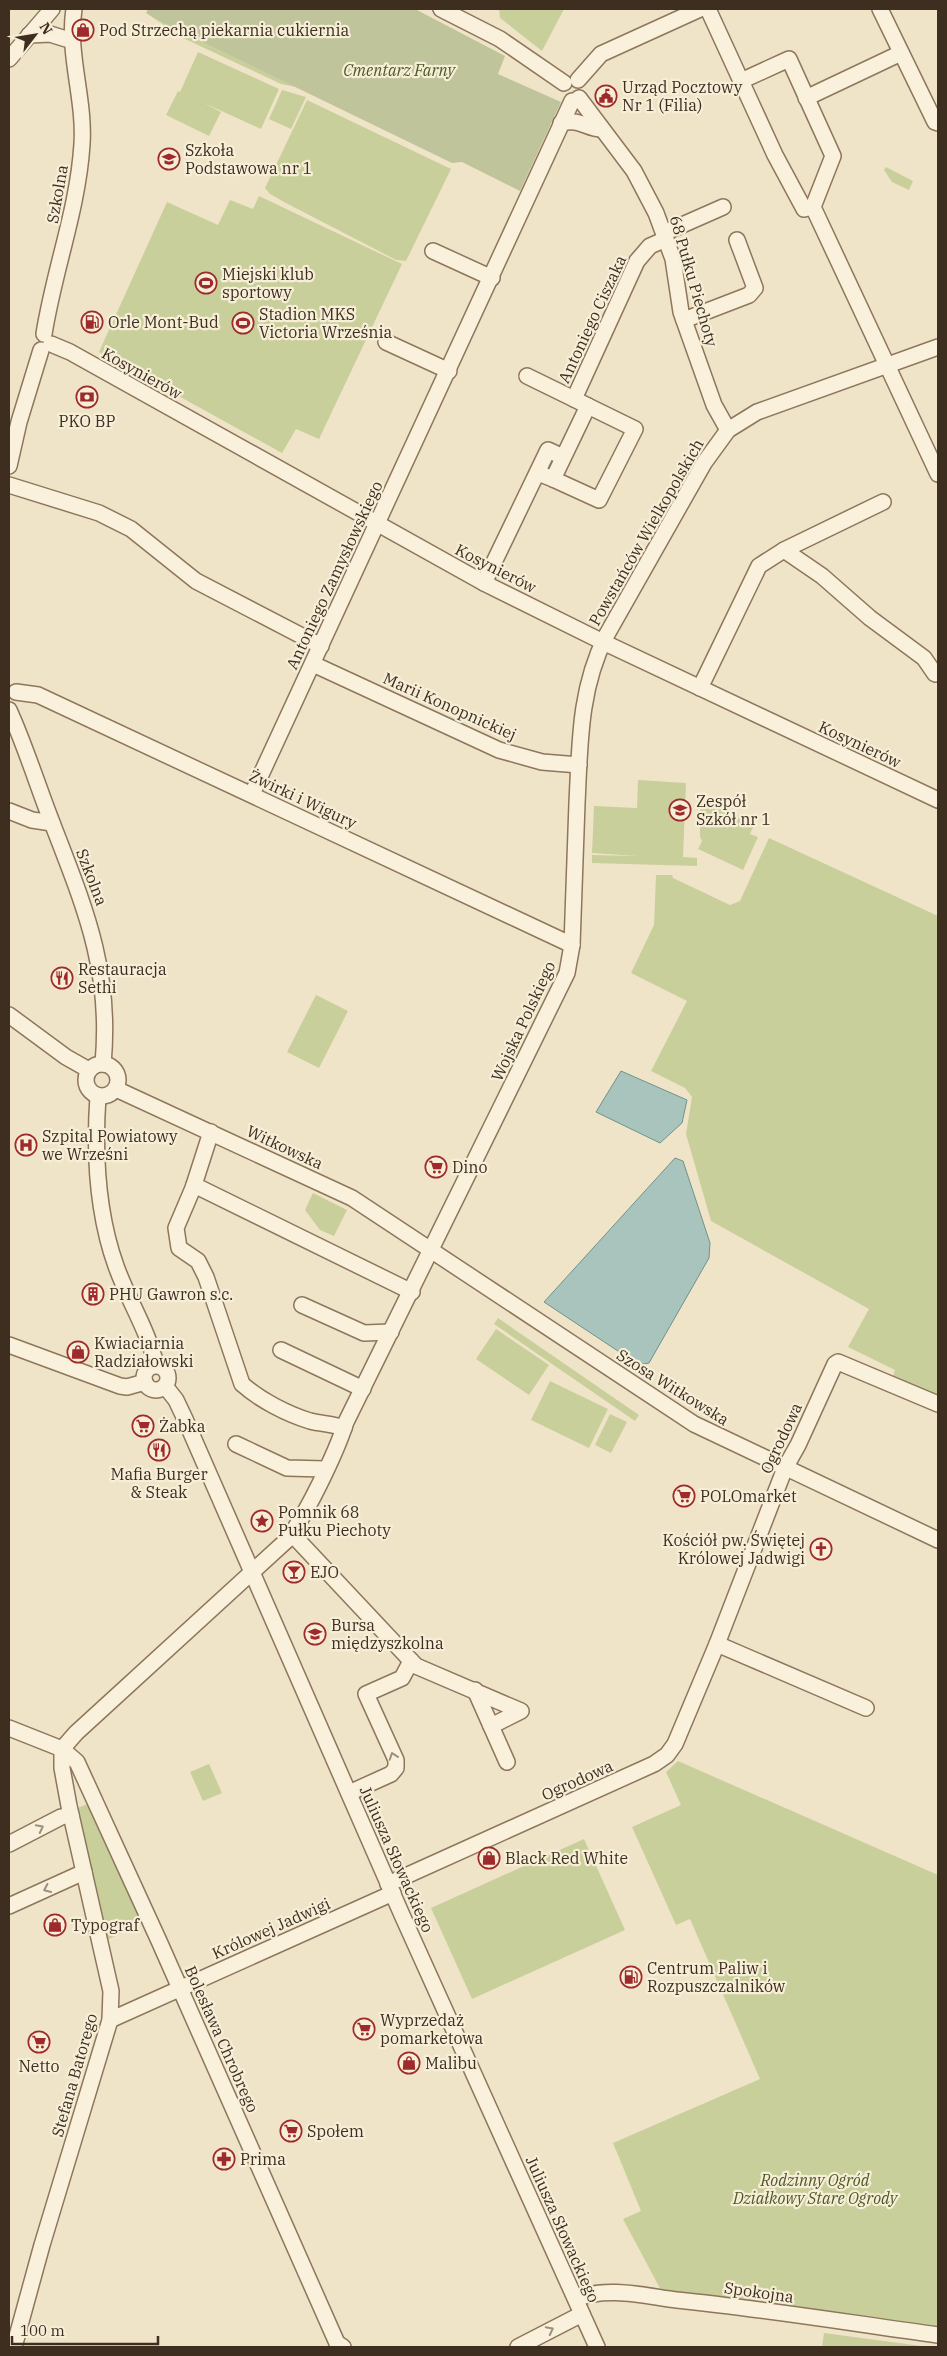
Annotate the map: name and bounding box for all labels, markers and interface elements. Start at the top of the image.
north arrow [10,10,60,60]
shop icon: Pod Strzechą piekarnia cukiernia [71,18,95,42]
text: N [36,19,57,38]
place label: Pod Strzechą piekarnia cukiernia [99,20,349,40]
park label: Cmentarz Farny [343,60,456,80]
place label: Urząd Pocztowy Nr 1 (Filia) [622,77,743,115]
public building icon: Urząd Pocztowy Nr 1 (Filia) [594,84,618,108]
place label: Szkoła Podstawowa nr 1 [185,140,312,178]
school or university icon: Szkoła Podstawowa nr 1 [157,147,181,171]
street label: Szkolna [42,163,72,225]
street label: 68 Pułku Piechoty [666,213,722,349]
street label: Antoniego Ciszaka [554,252,631,386]
place label: Miejski klub sportowy [222,264,314,302]
sports icon: Miejski klub sportowy [194,271,218,295]
place label: Stadion MKS Victoria Września [259,304,393,342]
fuel station icon: Orle Mont-Bud [80,310,104,334]
sports icon: Stadion MKS Victoria Września [231,311,255,335]
place label: Orle Mont-Bud [108,312,219,332]
street label: Kosynierów [98,343,186,403]
bank icon: PKO BP [75,385,99,409]
place label: PKO BP [59,411,115,431]
street label: Powstańców Wielkopolskich [584,435,708,629]
street label: Antoniego Zamysłowskiego [281,477,387,673]
street label: Kosynierów [452,539,540,597]
street label: Marii Konopnickiej [380,668,520,744]
street label: Kosynierów [816,716,905,772]
street label: Żwirki i Wigury [246,765,360,833]
place label: Zespół Szkół nr 1 [696,791,771,829]
school or university icon: Zespół Szkół nr 1 [668,798,692,822]
street label: Szkolna [72,846,112,908]
street label: Wojska Polskiego [486,958,560,1084]
place label: Restauracja Sethi [78,959,167,997]
restaurant icon: Restauracja Sethi [50,966,74,990]
street label: Witkowska [244,1121,327,1174]
place label: Szpital Powiatowy we Wrześni [42,1126,178,1164]
hospital icon: Szpital Powiatowy we Wrześni [14,1133,38,1157]
supermarket icon: Dino [424,1155,448,1179]
place label: Dino [452,1157,488,1177]
building icon: PHU Gawron s.c. [81,1282,105,1306]
place label: PHU Gawron s.c. [109,1284,233,1304]
place label: Kwiaciarnia Radziałowski [94,1333,194,1371]
shop icon: Kwiaciarnia Radziałowski [66,1340,90,1364]
street label: Szosa Witkowska [613,1344,733,1430]
street label: Ogrodowa [756,1399,806,1477]
supermarket icon: Żabka [131,1414,155,1438]
place label: Żabka [159,1416,206,1436]
restaurant icon: Mafia Burger & Steak [147,1438,171,1462]
place label: Mafia Burger & Steak [110,1464,208,1502]
supermarket icon: POLOmarket [672,1484,696,1508]
place label: POLOmarket [700,1486,797,1506]
place label: Pomnik 68 Pułku Piechoty [278,1502,391,1540]
place icon: Pomnik 68 Pułku Piechoty [250,1509,274,1533]
place label: Kościół pw. Świętej Królowej Jadwigi [663,1529,805,1568]
church icon: Kościół pw. Świętej Królowej Jadwigi [809,1537,833,1561]
bar icon: EJO [282,1560,306,1584]
place label: EJO [310,1562,339,1582]
place label: Bursa międzyszkolna [331,1615,444,1653]
school or university icon: Bursa międzyszkolna [303,1622,327,1646]
one-way arrow [389,1752,399,1761]
street label: Ogrodowa [538,1755,616,1805]
street label: Juliusza Słowackiego [356,1783,438,1935]
one-way arrow [34,1824,43,1834]
shop icon: Black Red White [477,1846,501,1870]
place label: Black Red White [505,1848,628,1868]
one-way arrow [43,1883,52,1893]
street label: Królowej Jadwigi [209,1893,333,1963]
shop icon: Typograf [43,1913,67,1937]
place label: Typograf [71,1915,140,1935]
place label: Centrum Paliw i Rozpuszczalników [647,1958,786,1996]
street label: Bolesława Chrobrego [181,1963,263,2115]
fuel station icon: Centrum Paliw i Rozpuszczalników [619,1965,643,1989]
place label: Wyprzedaż pomarketowa [380,2010,484,2048]
street label: Stefana Batorego [47,2011,101,2139]
supermarket icon: Wyprzedaż pomarketowa [352,2017,376,2041]
supermarket icon: Netto [27,2030,51,2054]
shop icon: Malibu [397,2051,421,2075]
place label: Malibu [425,2053,477,2073]
place label: Netto [18,2056,60,2076]
supermarket icon: Społem [279,2119,303,2143]
place label: Społem [307,2121,364,2141]
pharmacy icon: Prima [212,2147,236,2171]
place label: Prima [240,2149,286,2169]
street label: Juliusza Słowackiego [522,2153,604,2305]
park label: Rodzinny Ogród Działkowy Stare Ogrody [732,2170,899,2208]
street label: Spokojna [723,2277,795,2307]
scale bar [12,2314,159,2346]
text: 100 m [20,2321,65,2340]
one-way arrow [545,2326,554,2336]

